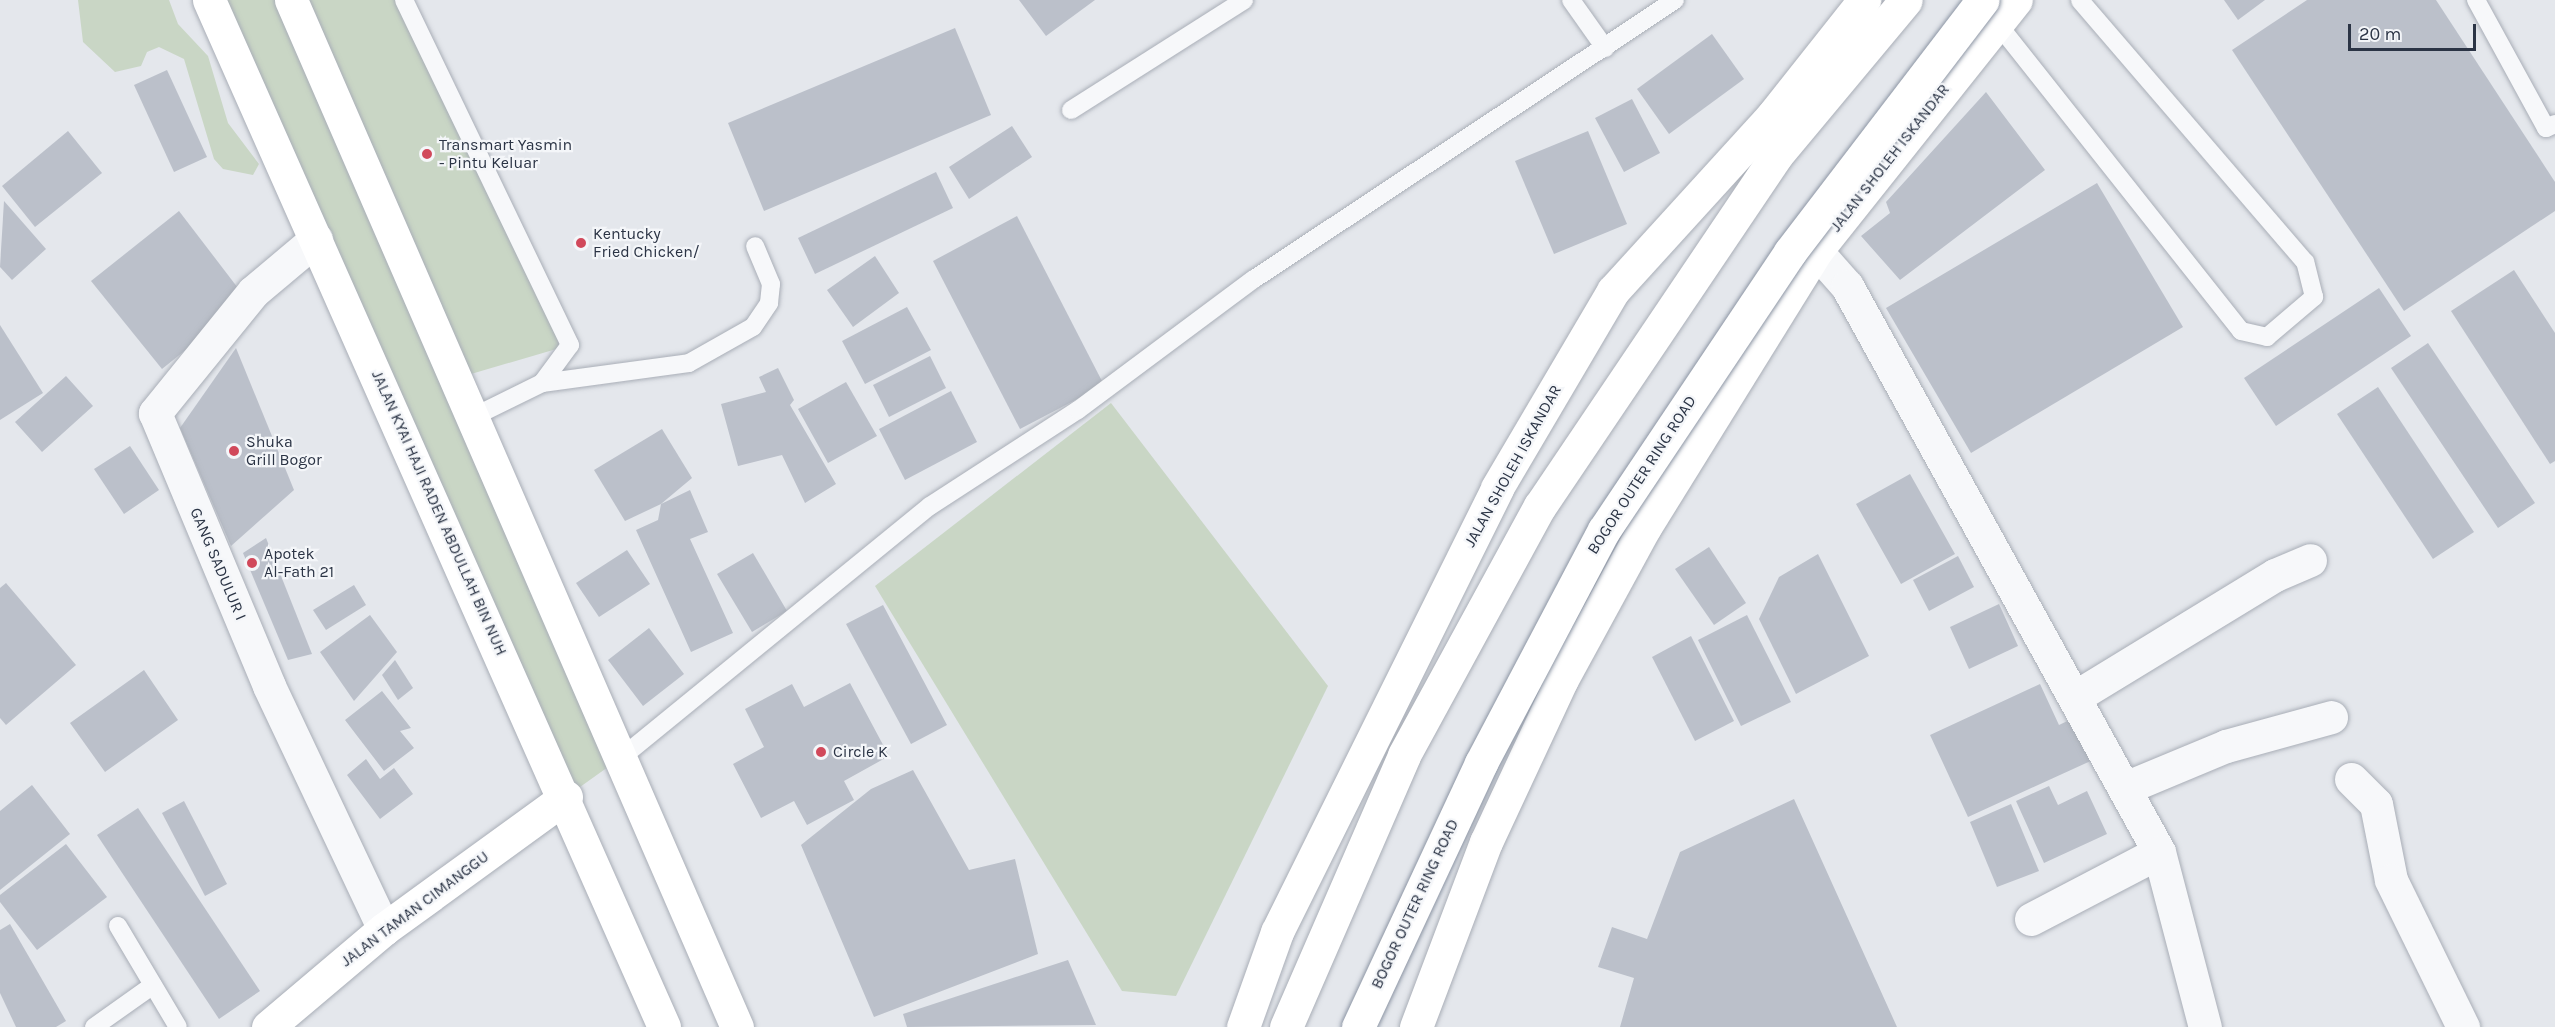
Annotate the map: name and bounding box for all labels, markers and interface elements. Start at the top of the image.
scale bar [2351,12,2478,50]
text: 20 m [2359,23,2401,45]
street label: JALAN SHOLEH ISKANDAR [1826,80,1954,236]
place label: Transmart Yasmin - Pintu Keluar [439,135,572,173]
marker: Transmart Yasmin - Pintu Keluar [420,147,434,161]
place label: Kentucky Fried Chicken/ [593,224,700,262]
marker: Kentucky Fried Chicken/ [574,236,588,250]
street label: JALAN KYAI HAJI RADEN ABDULLAH BIN NUH [367,368,511,658]
street label: JALAN SHOLEH ISKANDAR [1460,382,1566,550]
street label: BOGOR OUTER RING ROAD [1584,392,1700,558]
place label: Shuka Grill Bogor [246,432,322,470]
marker: Shuka Grill Bogor [227,444,241,458]
street label: GANG SADULUR I [186,505,250,623]
place label: Apotek Al-Fath 21 [264,544,334,582]
marker: Apotek Al-Fath 21 [245,556,259,570]
place label: Circle K [833,742,888,762]
marker: Circle K [814,745,828,759]
street label: BOGOR OUTER RING ROAD [1367,816,1463,992]
street label: JALAN TAMAN CIMANGGU [337,847,493,971]

